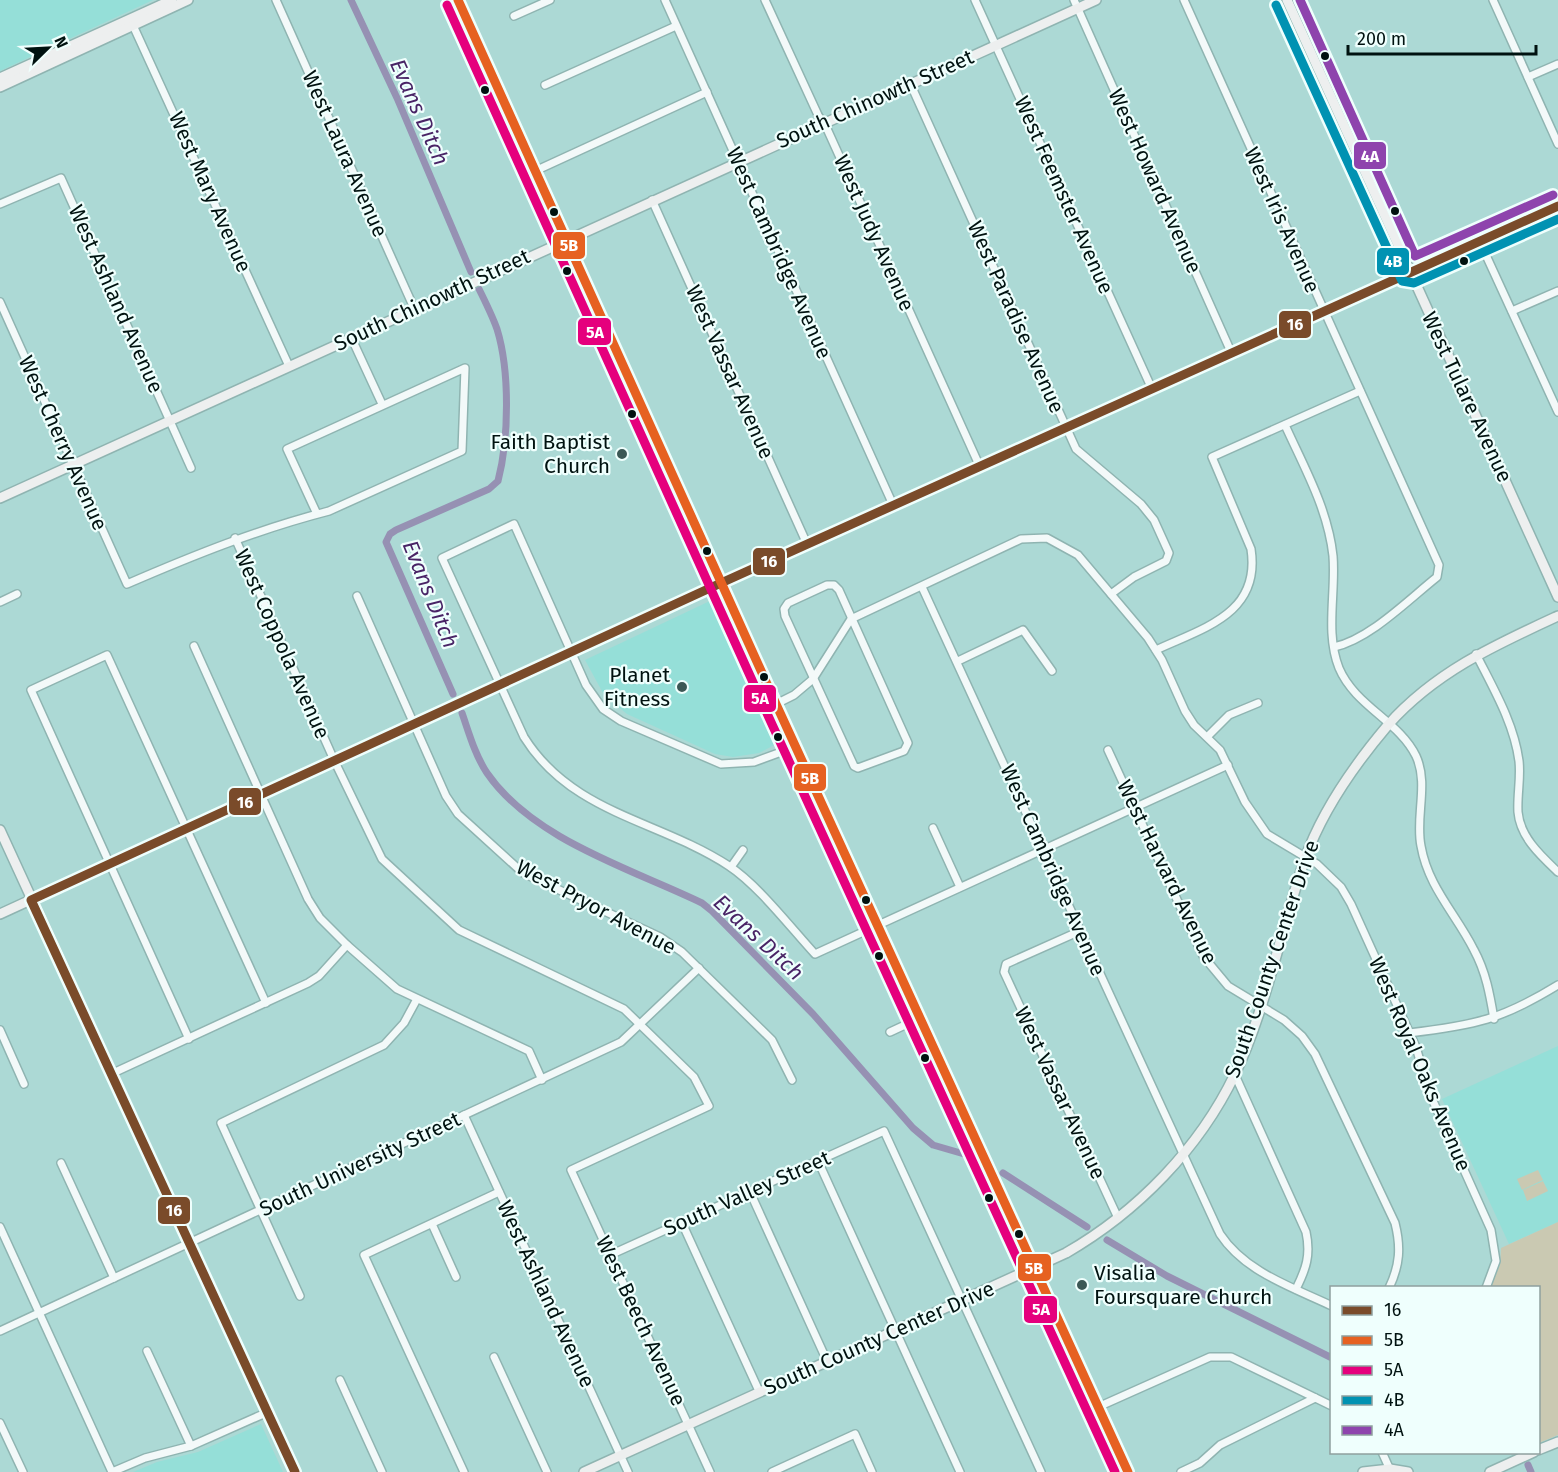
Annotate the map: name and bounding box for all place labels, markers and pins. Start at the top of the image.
unlabelled marker [1319,50,1331,62]
unlabelled marker [479,84,491,96]
unlabelled marker [1389,205,1401,217]
unlabelled marker [548,206,560,218]
unlabelled marker [1458,255,1470,267]
unlabelled marker [561,265,573,277]
unlabelled marker [626,408,638,420]
place label: Faith Baptist Church [491,429,610,479]
marker: Faith Baptist Church [615,447,629,461]
unlabelled marker [701,545,713,557]
place label: Planet Fitness [604,662,670,712]
unlabelled marker [758,671,770,683]
marker: Planet Fitness [675,680,689,694]
unlabelled marker [772,731,784,743]
unlabelled marker [860,894,872,906]
unlabelled marker [873,950,885,962]
unlabelled marker [919,1052,931,1064]
unlabelled marker [983,1192,995,1204]
unlabelled marker [1013,1228,1025,1240]
place label: Visalia Foursquare Church [1094,1260,1272,1310]
marker: Visalia Foursquare Church [1075,1278,1089,1292]

